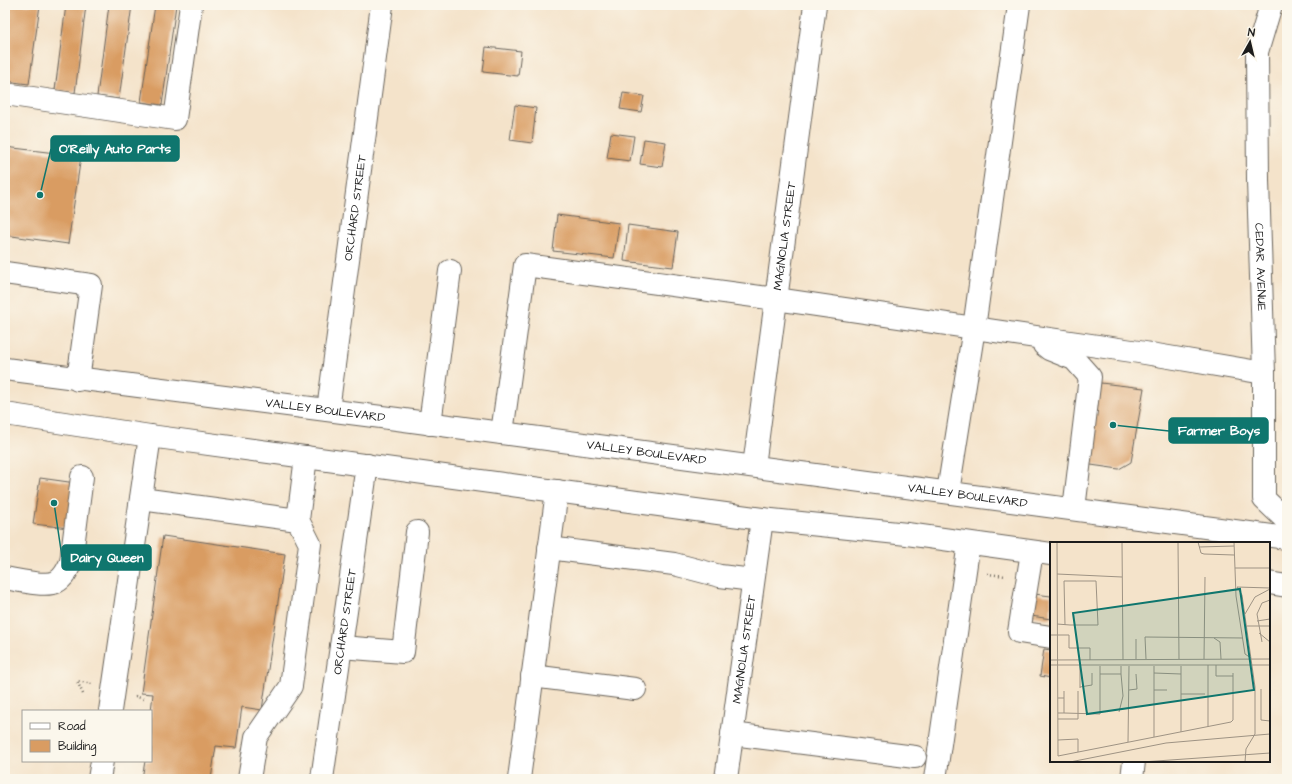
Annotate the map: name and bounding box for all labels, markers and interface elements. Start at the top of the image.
north arrow [1230,22,1270,62]
text: N [1247,25,1256,41]
callout: O'Reilly Auto Parts [51,136,179,161]
text: O'Reilly Auto Parts [59,140,172,159]
street label: ORCHARD STREET [340,153,371,262]
street label: MAGNOLIA STREET [769,180,801,292]
street label: CEDAR AVENUE [1250,223,1270,311]
street label: VALLEY BOULEVARD [264,394,386,426]
callout: Farmer Boys [1169,418,1268,443]
text: Farmer Boys [1178,422,1261,441]
street label: VALLEY BOULEVARD [586,436,708,469]
street label: VALLEY BOULEVARD [907,479,1029,512]
inset map [1050,542,1270,762]
callout: Dairy Queen [62,545,151,570]
text: Dairy Queen [71,549,144,568]
street label: ORCHARD STREET [329,567,361,676]
street label: MAGNOLIA STREET [729,593,760,705]
legend [22,710,152,762]
text: Road [58,718,86,735]
text: Building [58,738,96,756]

